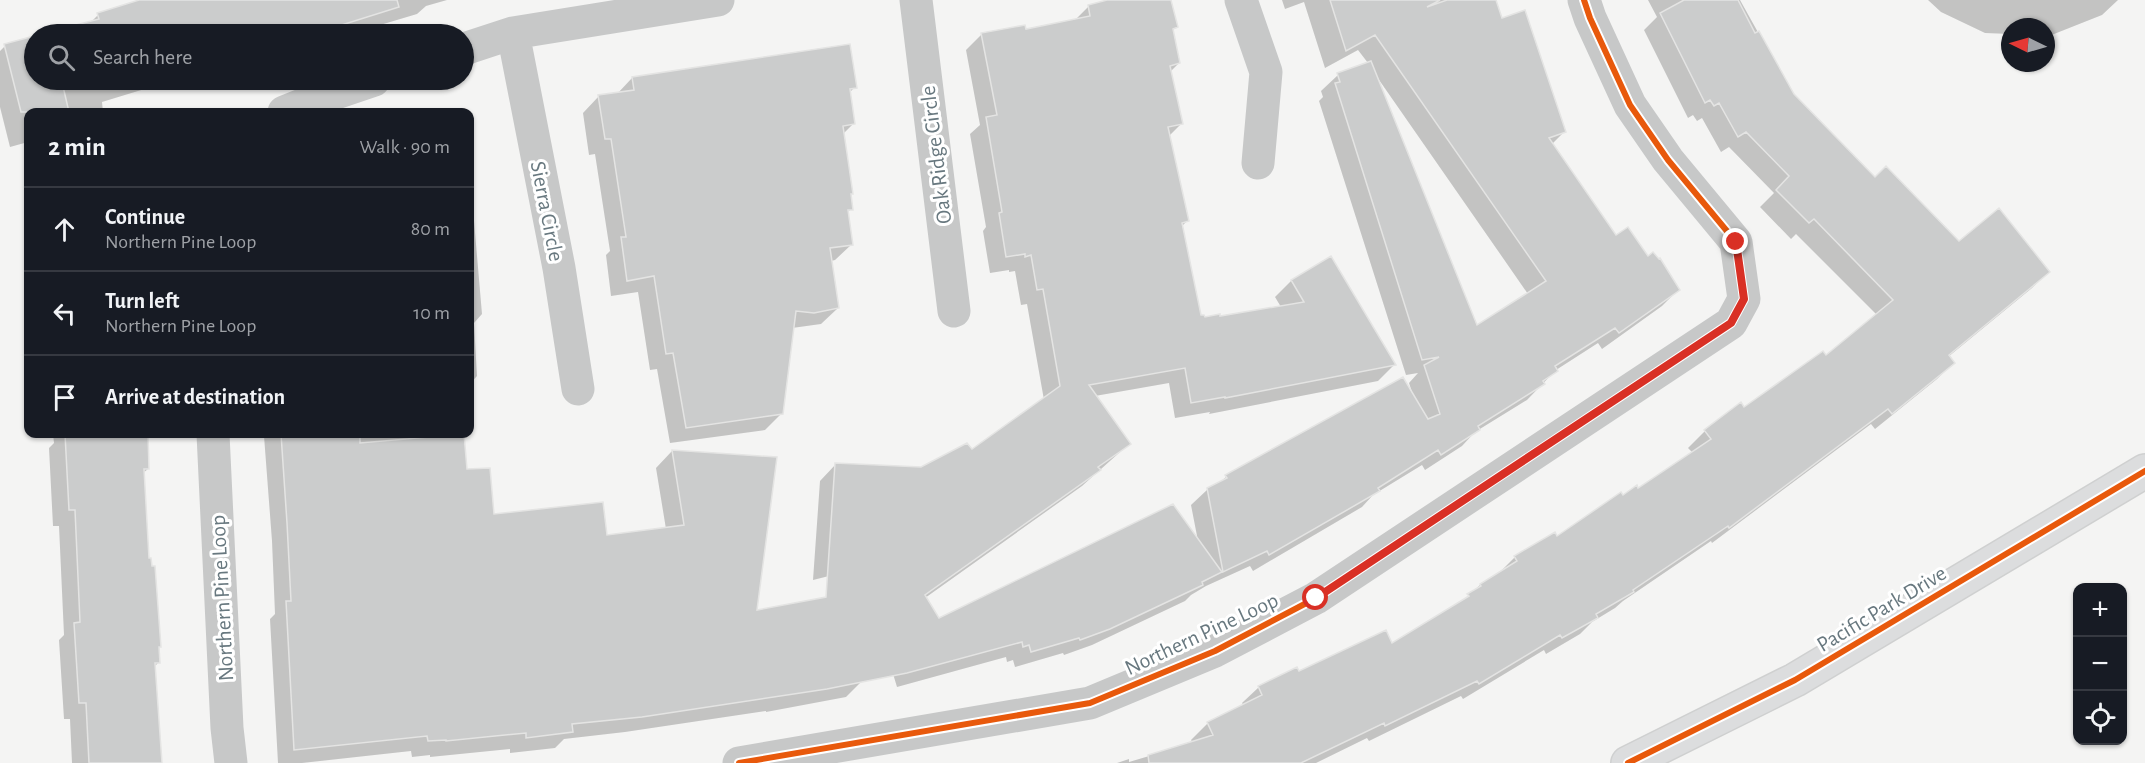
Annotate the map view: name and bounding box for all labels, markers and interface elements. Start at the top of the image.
north arrow [2001,18,2055,72]
search box [24,24,474,90]
icon: search [45,41,78,74]
text: Search here [93,46,192,68]
street label: Oak Ridge Circle [917,85,955,225]
text: 2 min [48,134,106,160]
text: Walk · 90 m [359,137,450,157]
street label: Sierra Circle [527,159,568,263]
text: Continue [105,206,185,228]
icon: ahead [48,213,81,246]
text: 80 m [411,219,450,239]
route end [1722,228,1748,254]
text: Northern Pine Loop [105,232,256,252]
text: Turn left [105,290,179,312]
icon: left [48,297,81,330]
text: 10 m [413,303,450,323]
text: Northern Pine Loop [105,316,256,336]
icon: arrive [48,381,81,414]
text: Arrive at destination [105,386,285,408]
street label: Northern Pine Loop [207,514,237,682]
street label: Pacific Park Drive [1813,562,1950,656]
map controls [2073,583,2127,745]
button: + [2073,583,2127,637]
route start [1302,584,1328,610]
street label: Northern Pine Loop [1121,589,1282,679]
button: − [2073,637,2127,691]
button: locate [2073,691,2127,745]

